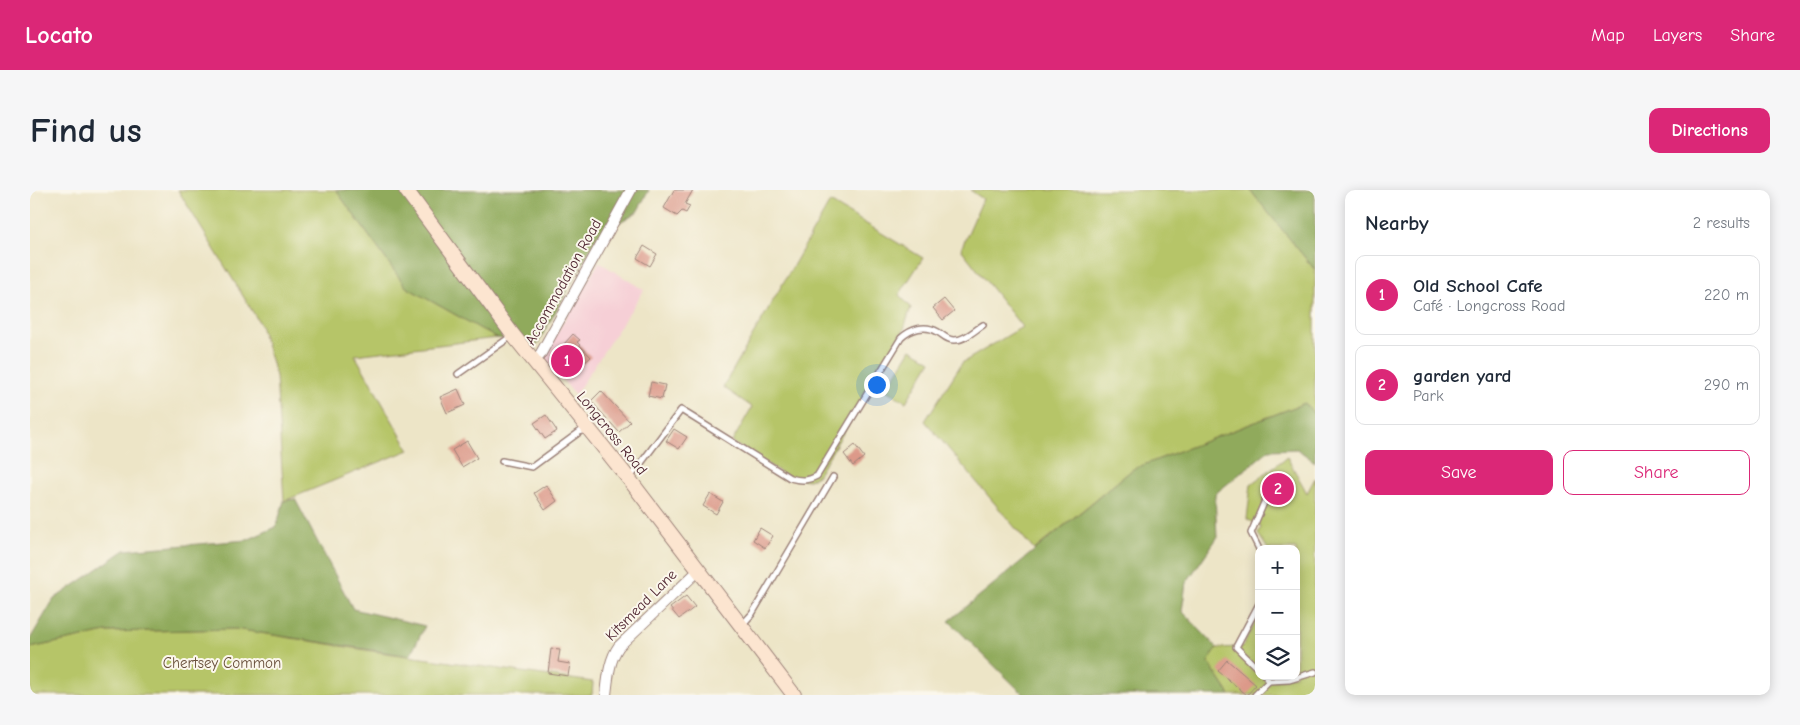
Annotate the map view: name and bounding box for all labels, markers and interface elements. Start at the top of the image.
text: Locato [25,21,93,49]
text: Map [1591,25,1625,46]
text: Layers [1653,25,1702,46]
text: Share [1730,25,1775,46]
button: Directions [1649,108,1770,153]
text: Find us [30,110,142,151]
text: Nearby [1365,211,1429,235]
text: 2 results [1693,214,1750,232]
street label: Accommodation Road [521,216,605,348]
text: Old School Cafe [1413,275,1543,297]
text: 1 [1379,286,1385,304]
text: 220 m [1704,286,1749,304]
text: Café · Longcross Road [1413,297,1565,315]
pin: 1 [551,342,583,380]
text: garden yard [1413,365,1512,387]
your location [864,372,890,398]
text: 2 [1378,376,1386,394]
text: 290 m [1704,376,1749,394]
text: Park [1413,387,1444,405]
street label: Longcross Road [573,388,651,478]
button: Save [1365,450,1553,495]
button: Share [1563,450,1750,495]
pin: 2 [1262,470,1294,508]
map controls [1255,545,1300,680]
button: + [1255,545,1300,590]
street label: Kitsmead Lane [601,565,681,645]
button: − [1255,590,1300,635]
button: layers [1255,635,1300,680]
park label: Chertsey Common [163,654,281,672]

